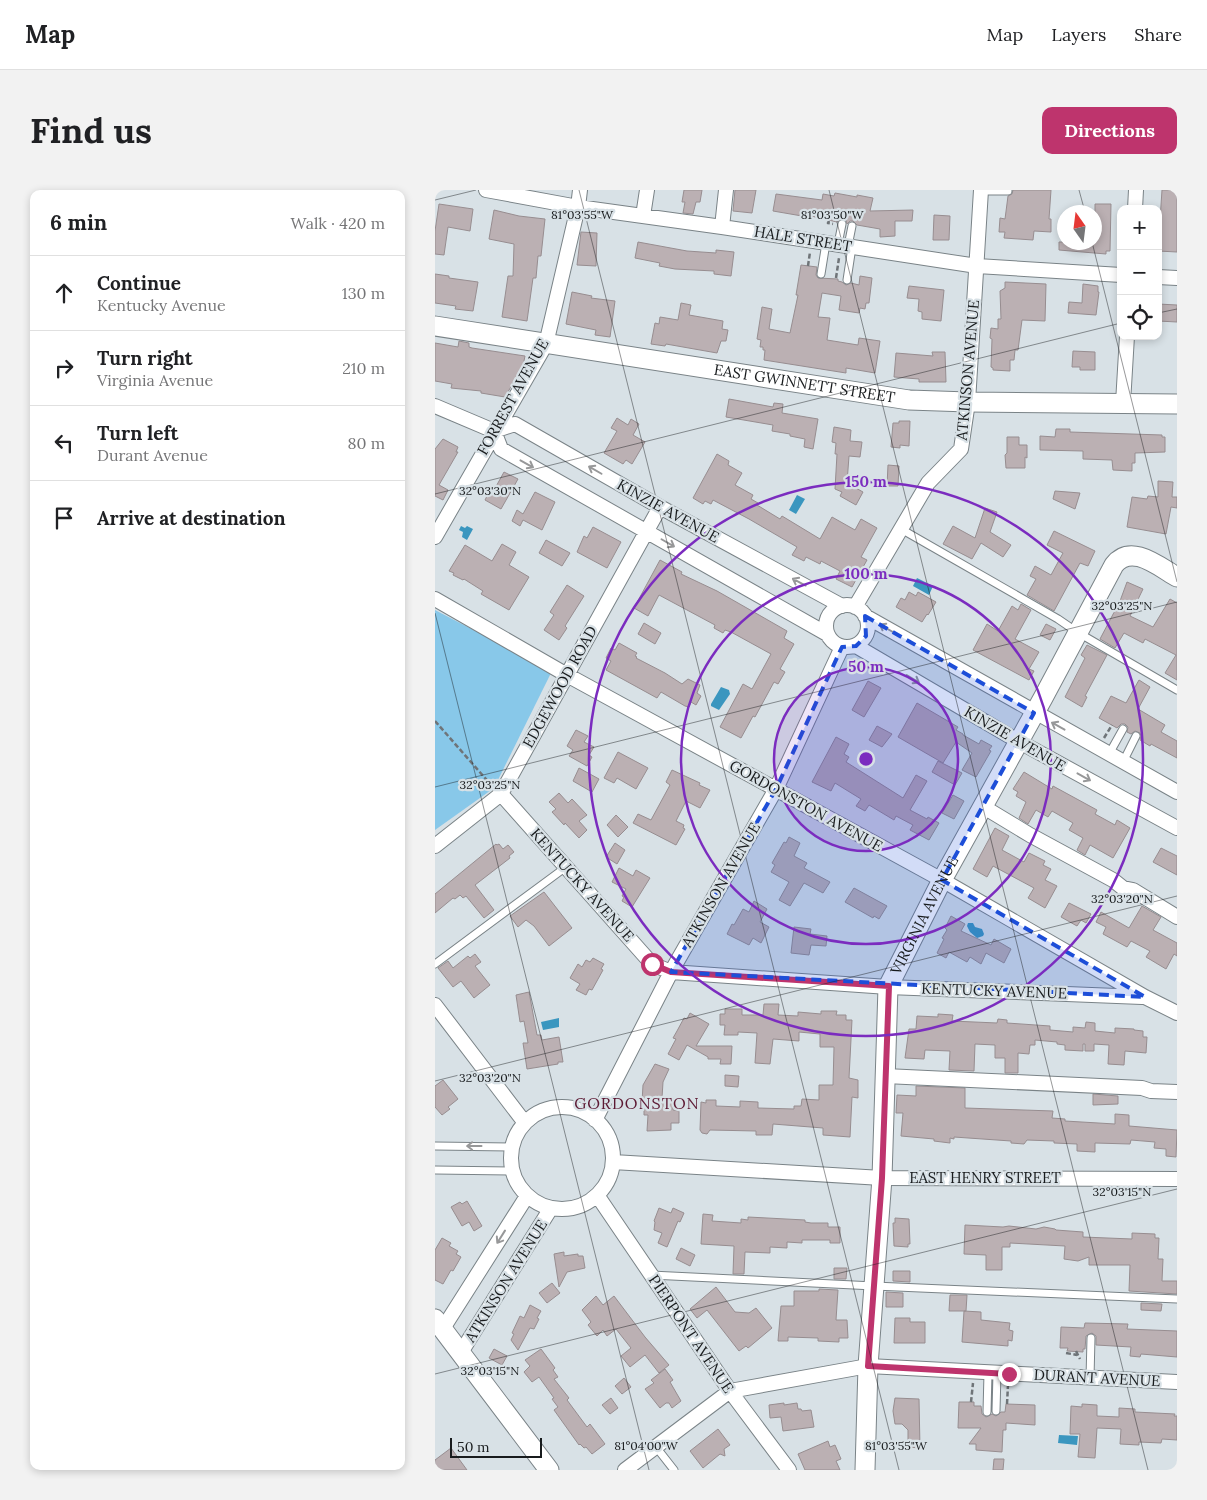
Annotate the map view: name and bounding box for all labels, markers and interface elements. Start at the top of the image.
text: Map [25,19,75,50]
text: Map [987,23,1023,46]
text: Layers [1051,23,1106,46]
text: Share [1134,23,1182,46]
button: Directions [1042,107,1177,154]
text: Find us [30,108,152,153]
north arrow [1057,205,1102,250]
map controls [1117,205,1162,340]
button: + [1117,205,1162,250]
text: 81°03'55"W [551,207,614,222]
text: 81°03'50"W [801,207,864,222]
text: 6 min [50,209,107,236]
text: Walk · 420 m [290,213,385,233]
street label: HALE STREET [753,221,854,256]
button: − [1117,250,1162,295]
text: Continue [97,271,181,295]
icon: ahead [50,279,78,307]
text: 130 m [342,283,385,303]
text: Kentucky Avenue [97,295,226,315]
button: locate [1117,295,1162,340]
street label: ATKINSON AVENUE [952,299,983,442]
street label: FORREST AVENUE [473,335,552,458]
text: Turn right [97,346,193,370]
icon: right [50,354,78,382]
text: 210 m [342,358,385,378]
street label: EAST GWINNETT STREET [713,360,897,407]
text: Virginia Avenue [97,370,213,390]
text: Turn left [97,421,178,445]
icon: left [50,429,78,457]
text: 80 m [348,433,385,453]
text: Durant Avenue [97,445,208,465]
one-way arrow [519,459,534,469]
one-way arrow [589,464,603,474]
text: 150 m [845,472,887,491]
street label: KINZIE AVENUE [614,475,723,547]
text: 32°03'30"N [459,483,521,498]
icon: arrive [50,504,78,532]
text: Arrive at destination [97,506,286,530]
one-way arrow [661,539,675,549]
text: 100 m [845,564,888,583]
one-way arrow [792,577,806,587]
text: 32°03'25"N [1092,598,1152,613]
street label: EDGEWOOD ROAD [518,622,601,751]
one-way arrow [879,623,894,633]
text: 50 m [848,657,884,676]
one-way arrow [905,675,919,685]
street label: KINZIE AVENUE [961,702,1069,775]
one-way arrow [1051,721,1066,730]
centre of rings [857,750,875,768]
street label: GORDONSTON AVENUE [726,756,886,856]
one-way arrow [1077,773,1091,783]
text: 32°03'25"N [460,777,520,792]
street label: ATKINSON AVENUE [677,819,764,951]
street label: KENTUCKY AVENUE [526,824,638,945]
street label: VIRGINIA AVENUE [885,853,962,978]
text: 32°03'20"N [1091,891,1153,906]
route start [641,953,664,976]
street label: KENTUCKY AVENUE [921,978,1067,1003]
text: 32°03'20"N [459,1070,521,1085]
district label: GORDONSTON [574,1093,700,1113]
one-way arrow [466,1141,482,1151]
street label: EAST HENRY STREET [909,1168,1061,1187]
text: 32°03'15"N [1093,1184,1151,1199]
street label: ATKINSON AVENUE [460,1216,551,1346]
one-way arrow [496,1230,506,1244]
street label: PIERPONT AVENUE [645,1271,738,1396]
text: 32°03'15"N [461,1363,519,1378]
route end [998,1363,1021,1386]
street label: DURANT AVENUE [1033,1365,1161,1390]
scale bar [450,1435,543,1458]
text: 50 m [457,1438,490,1456]
text: 81°04'00"W [614,1438,679,1453]
text: 81°03'55"W [865,1438,928,1453]

